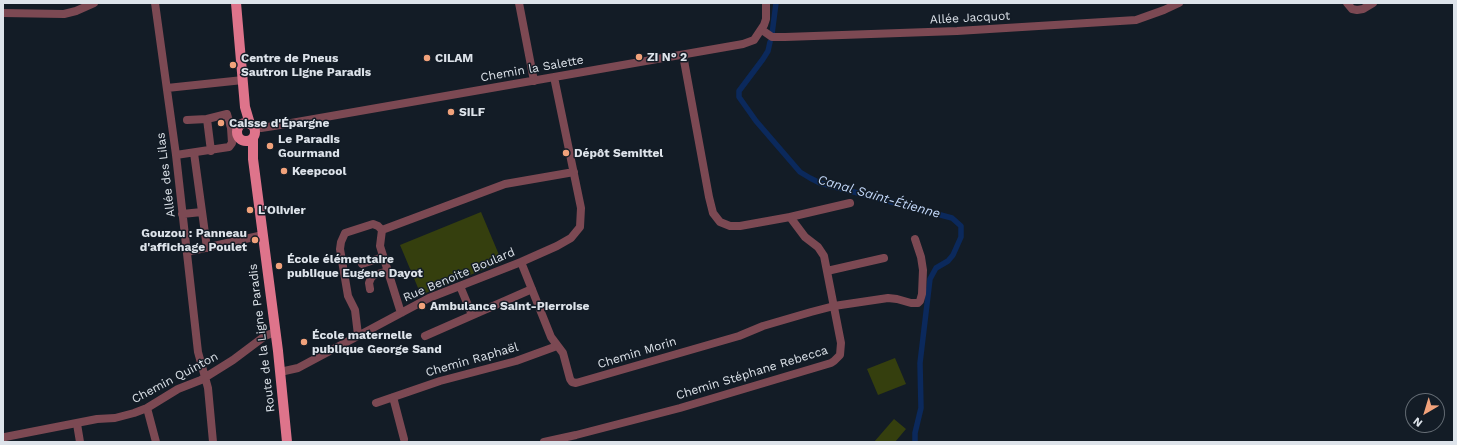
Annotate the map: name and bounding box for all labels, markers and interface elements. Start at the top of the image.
street label: Allée Jacquot [930,9,1010,27]
place label: ZI N° 2 [647,50,687,64]
place label: Centre de Pneus Sautron Ligne Paradis [241,51,371,79]
place label: CILAM [435,51,473,65]
marker: ZI N° 2 [634,52,644,62]
marker: CILAM [422,53,432,63]
street label: Chemin la Salette [479,53,585,85]
marker: Centre de Pneus Sautron Ligne Paradis [228,60,238,70]
place label: SILF [459,105,485,119]
marker: SILF [446,107,456,117]
place label: Caisse d'Épargne [229,116,329,130]
marker: Caisse d'Épargne [216,118,226,128]
street label: Allée des Lilas [154,132,178,218]
place label: Le Paradis Gourmand [278,132,340,160]
marker: Le Paradis Gourmand [265,141,275,151]
place label: Dépôt Semittel [574,146,663,160]
marker: Dépôt Semittel [561,148,571,158]
place label: Keepcool [292,164,346,178]
marker: Keepcool [279,166,289,176]
water label: Canal Saint-Étienne [816,172,942,222]
place label: L'Olivier [258,203,306,217]
marker: L'Olivier [245,205,255,215]
place label: Gouzou : Panneau d'affichage Poulet [140,226,247,254]
marker: Gouzou : Panneau d'affichage Poulet [250,235,260,245]
street label: Rue Benoite Boulard [401,245,517,305]
place label: École élémentaire publique Eugene Dayot [287,252,423,280]
marker: École élémentaire publique Eugene Dayot [274,261,284,271]
street label: Route de la Ligne Paradis [246,263,278,413]
place label: Ambulance Saint-Pierroise [430,299,589,313]
marker: Ambulance Saint-Pierroise [417,301,427,311]
place label: École maternelle publique George Sand [312,328,442,356]
street label: Chemin Morin [596,334,678,372]
marker: École maternelle publique George Sand [299,337,309,347]
street label: Chemin Raphaël [424,340,520,380]
street label: Chemin Stéphane Rebecca [674,343,830,403]
street label: Chemin Quinton [130,349,220,407]
north arrow [1405,393,1445,433]
text: N [1411,414,1425,430]

